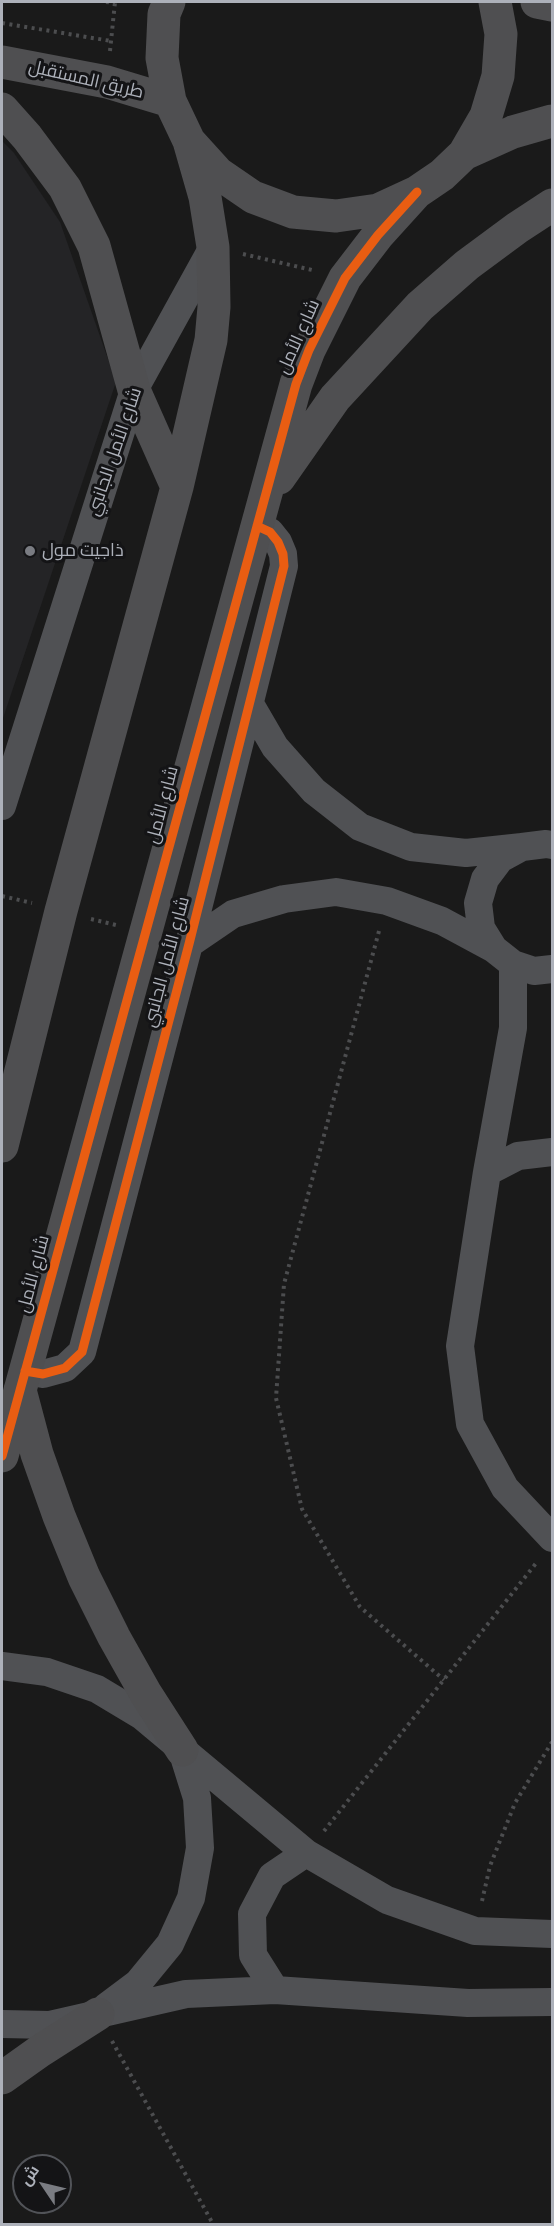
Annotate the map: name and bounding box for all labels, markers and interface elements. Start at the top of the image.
street label: طريق المستقبل [26,56,146,104]
street label: شارع الأمل [273,296,325,378]
street label: شارع الأمل الجانبي [83,385,147,519]
place label: ذاجيت مول [42,540,124,562]
marker: ذاجيت مول [23,544,37,558]
street label: شارع الأمل [142,764,184,846]
street label: شارع الأمل الجانبي [139,894,195,1030]
street label: شارع الأمل [13,1233,55,1315]
north arrow [12,2154,72,2214]
text: ش [14,2160,44,2190]

